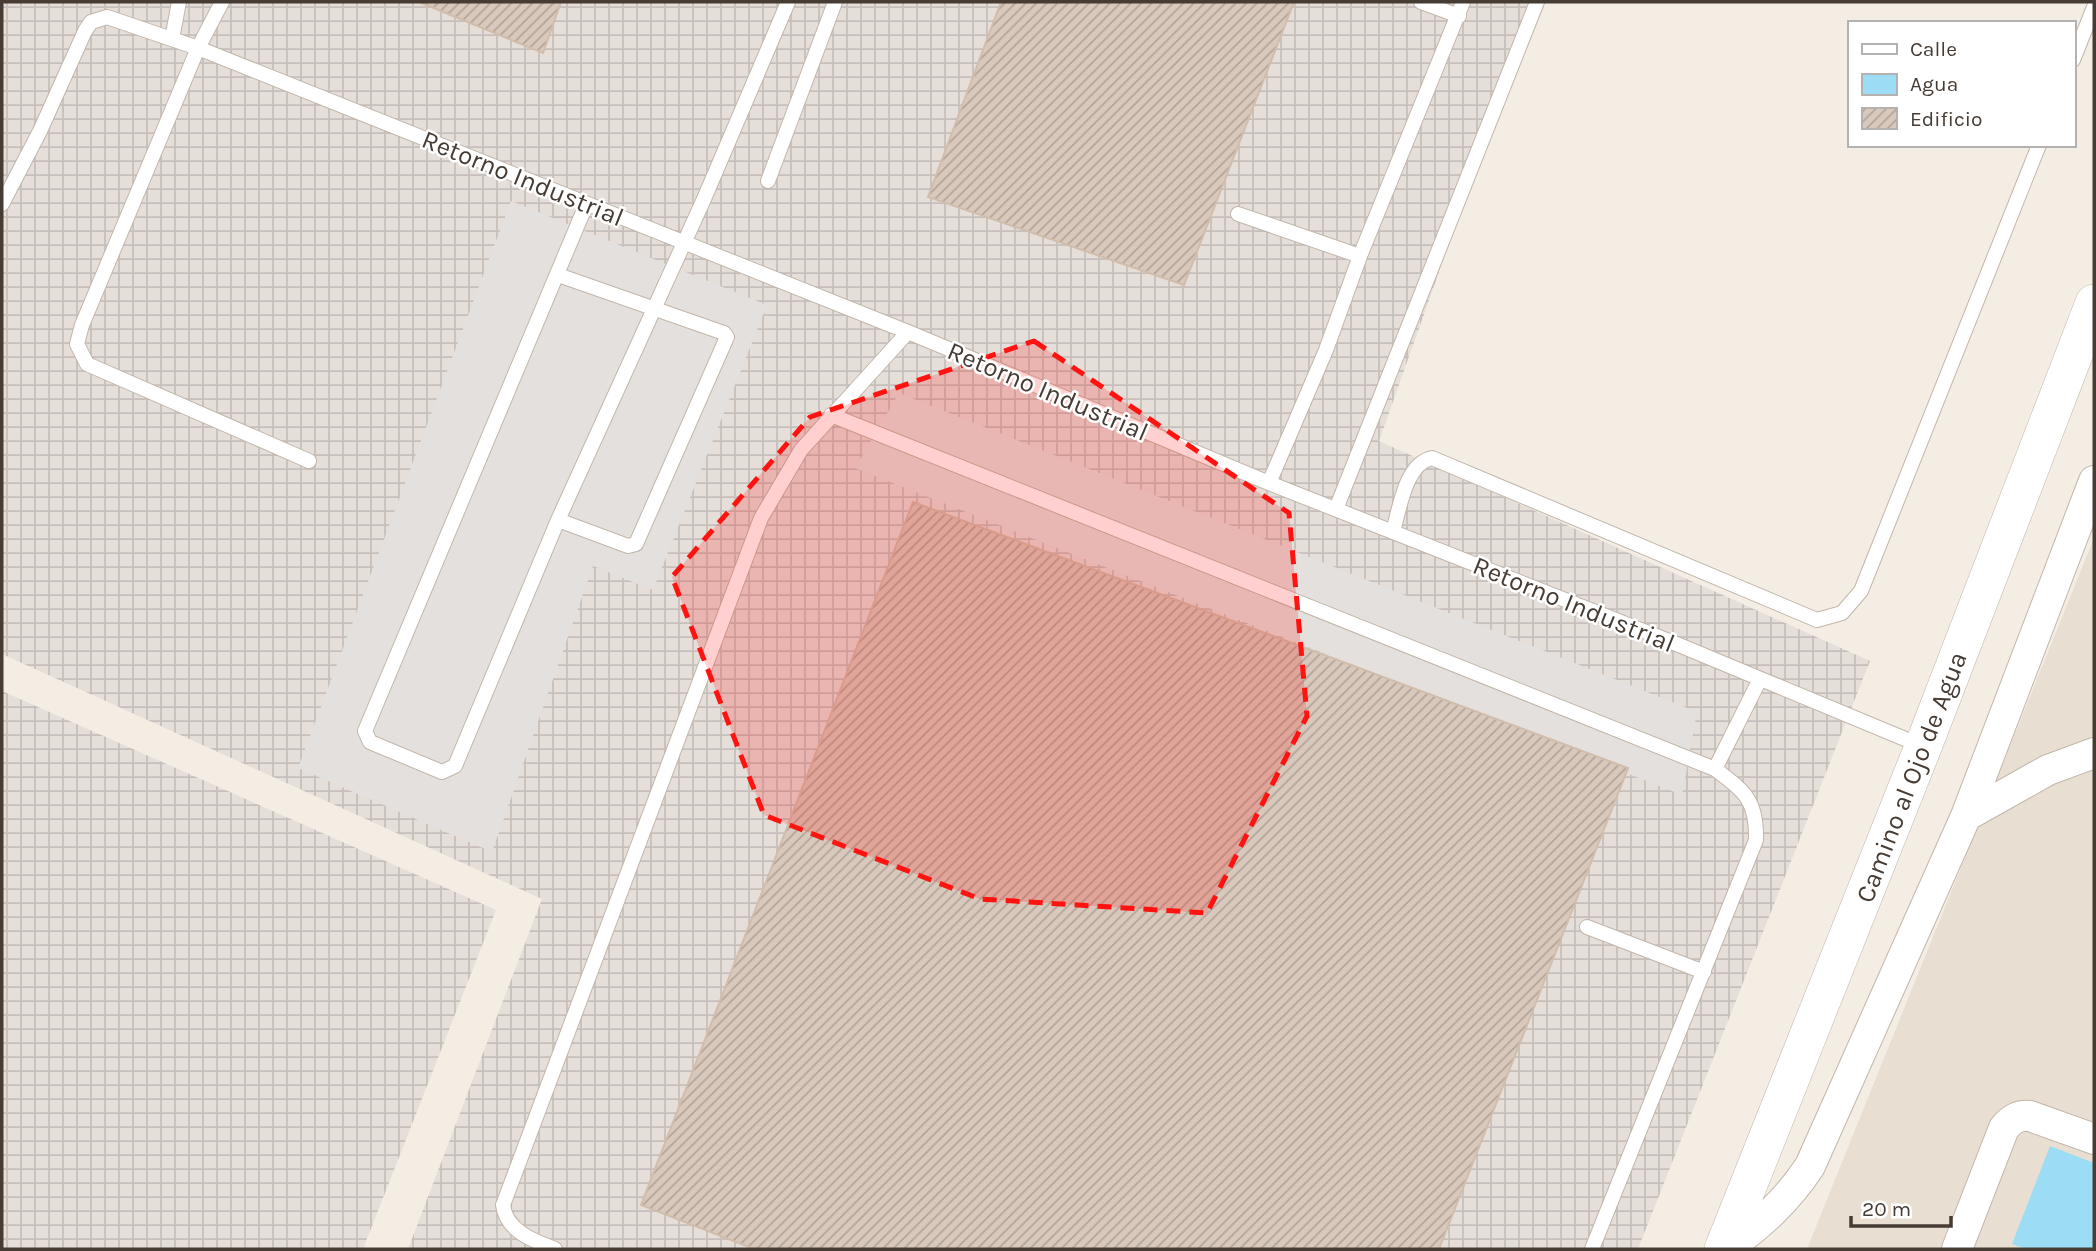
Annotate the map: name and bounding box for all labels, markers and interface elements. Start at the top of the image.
legend [1848,21,2075,147]
text: Calle [1910,37,1957,61]
text: Agua [1910,72,1958,96]
text: Edificio [1910,107,1983,131]
street label: Retorno Industrial [417,124,628,233]
street label: Retorno Industrial [943,335,1153,448]
street label: Retorno Industrial [1468,550,1679,659]
street label: Camino al Ojo de Agua [1849,647,1974,907]
scale bar [1851,1184,1951,1228]
text: 20 m [1862,1197,1911,1221]

